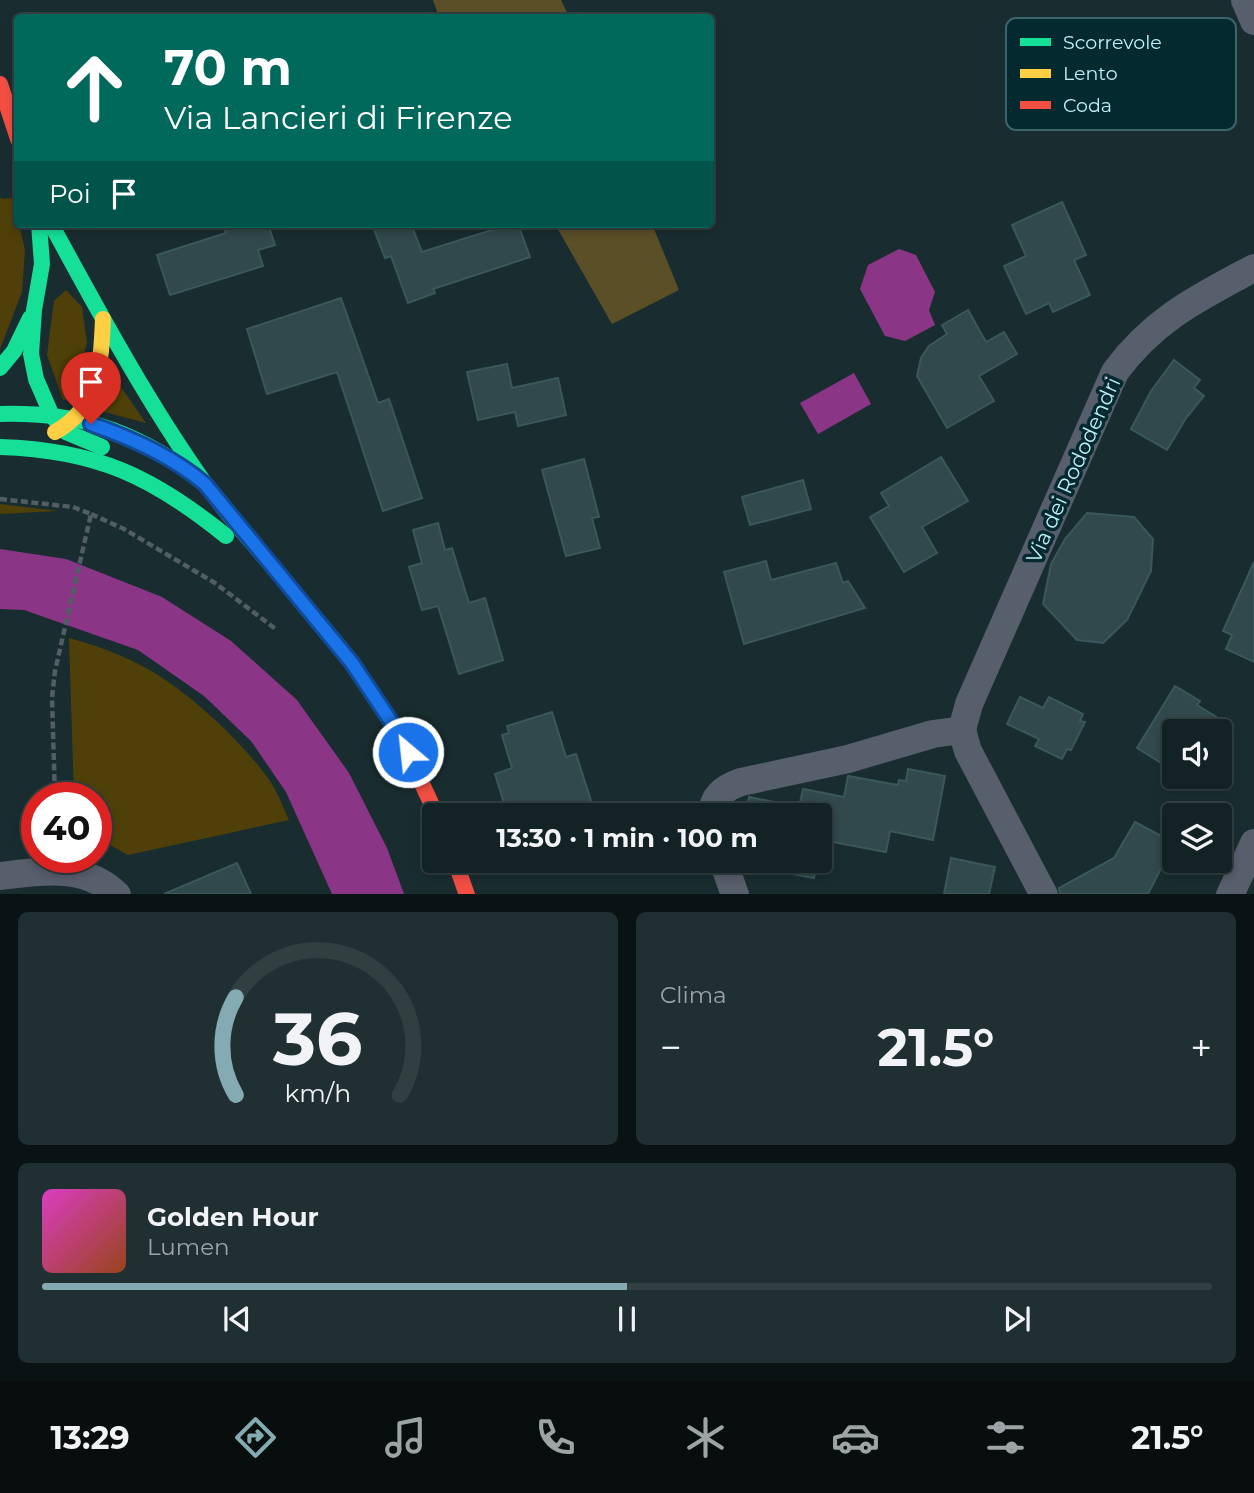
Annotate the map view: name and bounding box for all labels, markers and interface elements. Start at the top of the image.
legend [1006,18,1236,130]
text: Scorrevole [1063,31,1162,54]
text: 70 m [164,38,292,97]
icon: ahead [49,42,140,133]
text: Lento [1063,62,1118,85]
text: Coda [1063,94,1112,117]
text: Via Lancieri di Firenze [164,98,513,137]
icon: arrive [105,175,143,213]
text: Poi [49,178,91,210]
pin [61,352,121,424]
icon: arrive [72,363,110,401]
street label: Via dei Rododendri [1021,373,1125,567]
position arrow [371,715,445,789]
map controls [1162,719,1232,873]
button: sound [1162,719,1232,789]
speed limit sign: 40 [21,782,112,873]
button: layers [1162,803,1232,873]
text: 13:30 · 1 min · 100 m [496,822,758,854]
text: Clima [660,981,727,1009]
text: 36 [272,995,363,1083]
text: 21.5° [877,1016,995,1079]
text: − [660,1024,682,1071]
text: + [1190,1024,1212,1071]
text: km/h [285,1077,351,1107]
text: Golden Hour [147,1201,319,1233]
text: Lumen [147,1233,230,1261]
icon: previous [218,1300,256,1338]
icon: pause [608,1300,646,1338]
icon: next [998,1300,1036,1338]
icon: directions [231,1413,280,1462]
icon: music [381,1413,430,1462]
icon: phone [531,1413,580,1462]
icon: climate [681,1413,730,1462]
icon: car [831,1413,880,1462]
icon: filters [981,1413,1030,1462]
text: 13:29 [51,1418,130,1457]
text: 21.5° [1131,1418,1203,1457]

